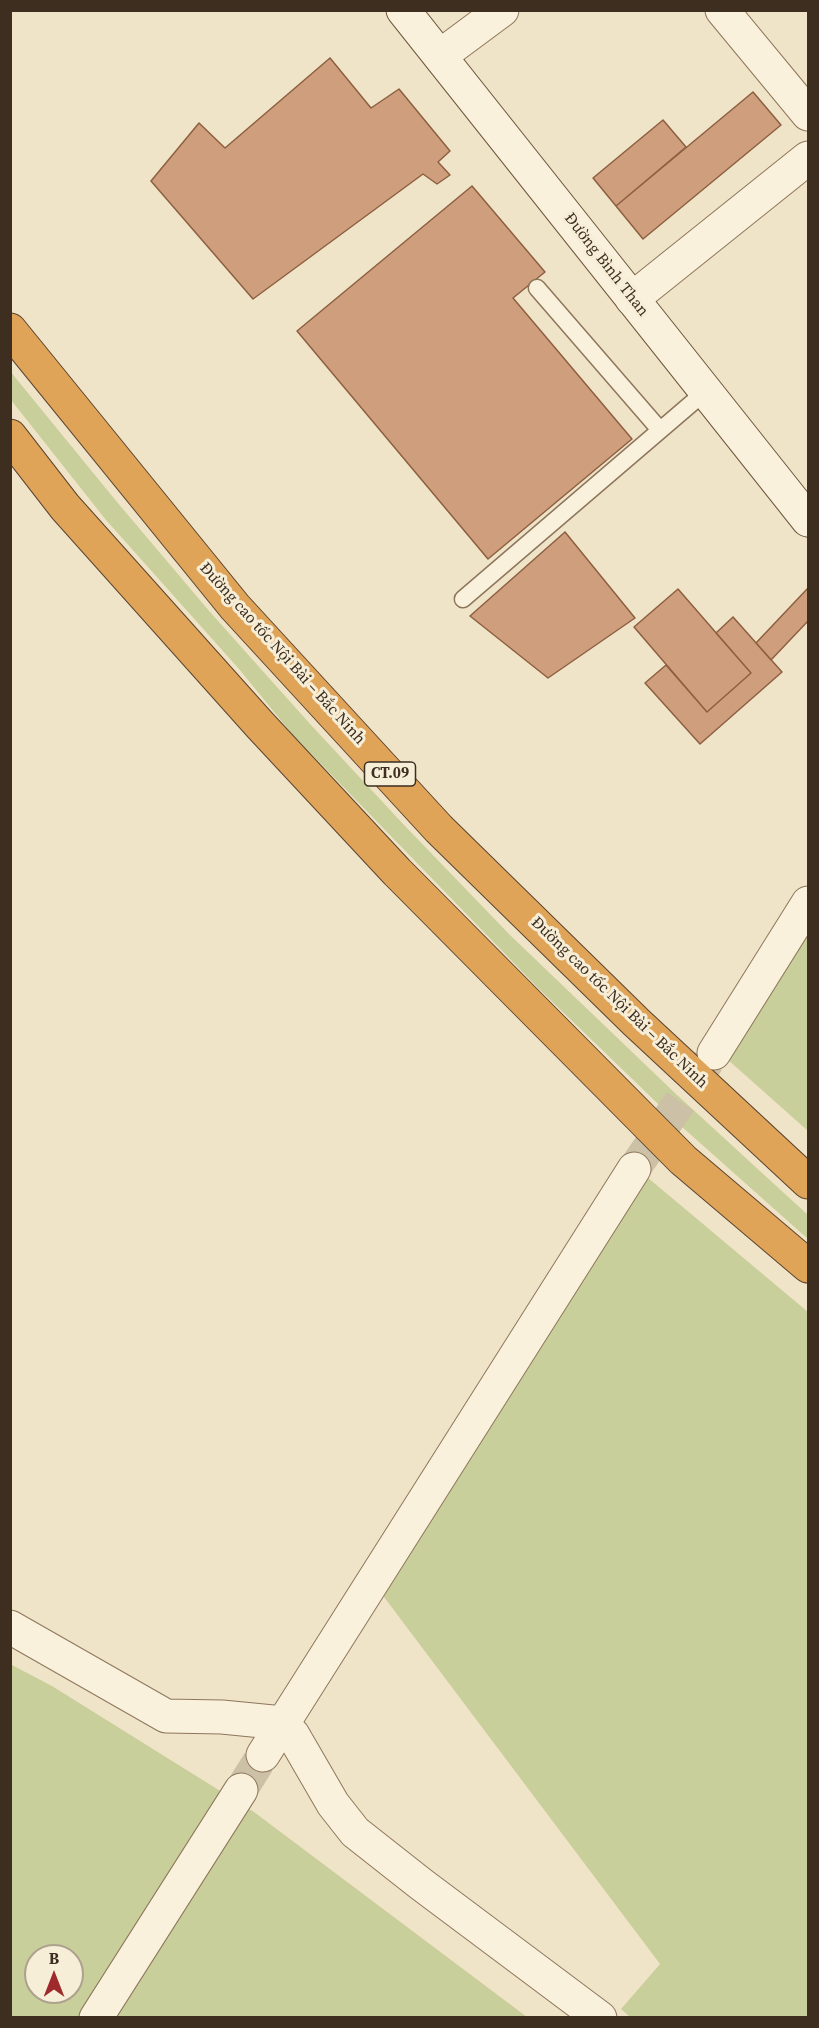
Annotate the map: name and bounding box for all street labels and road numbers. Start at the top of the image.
street label: Đường Bình Than [560,209,652,321]
street label: Đường cao tốc Nội Bài – Bắc Ninh [195,559,369,749]
road number: CT.09 [364,762,416,786]
street label: Đường cao tốc Nội Bài – Bắc Ninh [527,913,711,1093]

